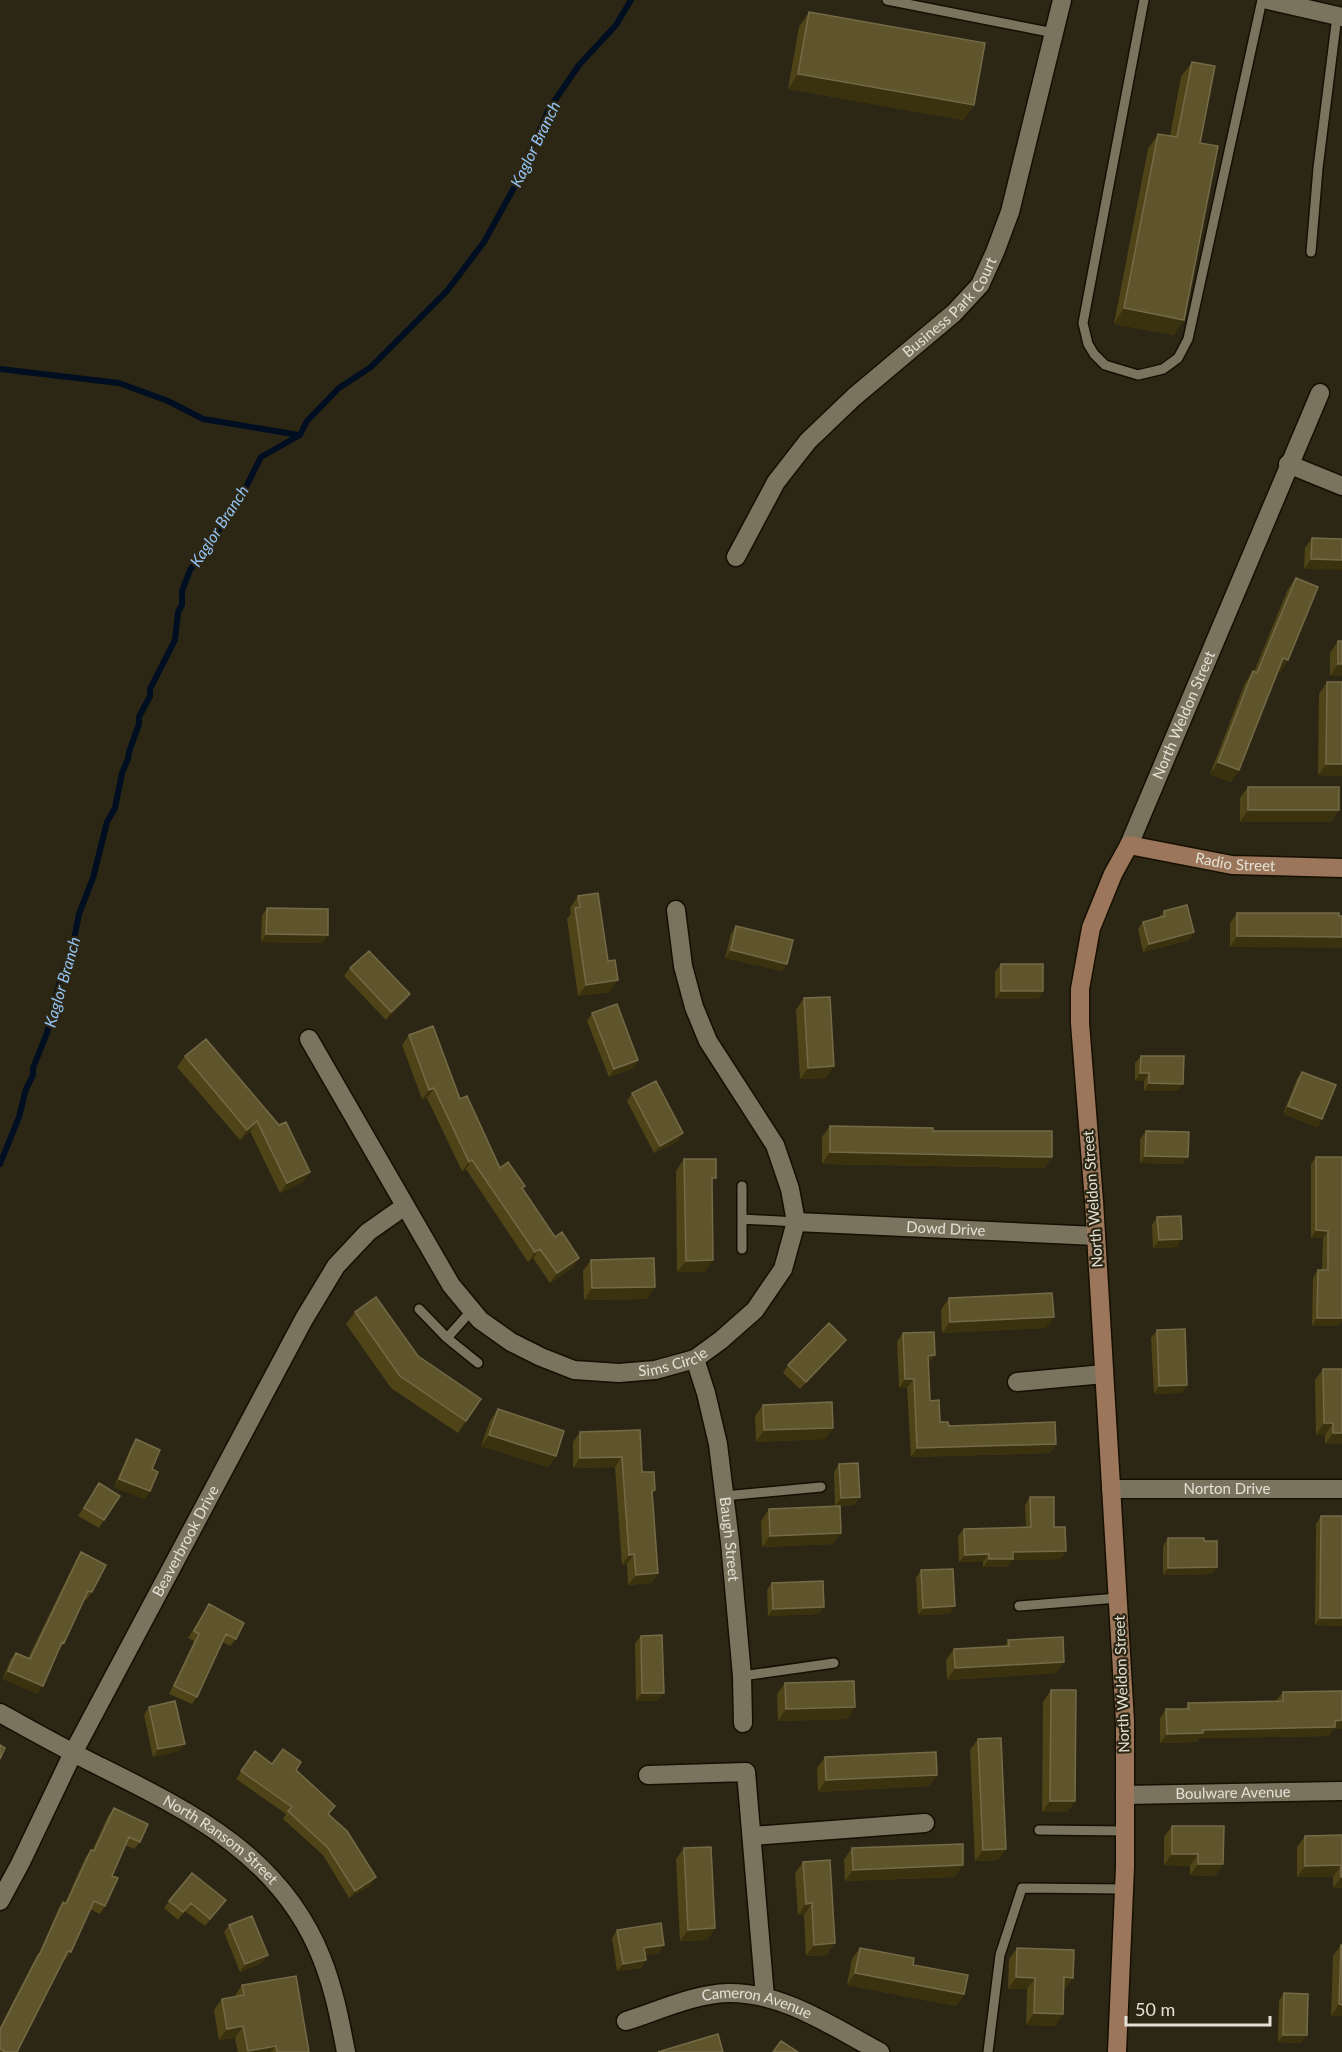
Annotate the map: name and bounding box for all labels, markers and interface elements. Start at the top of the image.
water label: Kaglor Branch [506,98,564,190]
street label: Business Park Court [898,253,1000,360]
water label: Kaglor Branch [185,482,252,570]
street label: North Weldon Street [1148,647,1218,782]
street label: Radio Street [1194,848,1276,874]
water label: Kaglor Branch [40,934,83,1029]
street label: North Weldon Street [1078,1129,1106,1268]
street label: Dowd Drive [906,1217,986,1239]
street label: Sims Circle [638,1343,711,1379]
street label: Norton Drive [1183,1479,1271,1497]
street label: Beaverbrook Drive [148,1482,222,1600]
street label: Baugh Street [717,1496,744,1583]
street label: North Weldon Street [1110,1614,1132,1753]
street label: Boulware Avenue [1175,1782,1291,1802]
street label: North Ransom Street [160,1791,283,1888]
street label: Cameron Avenue [700,1983,815,2022]
scale bar [1126,1989,1270,2027]
text: 50 m [1135,1998,1175,2020]

